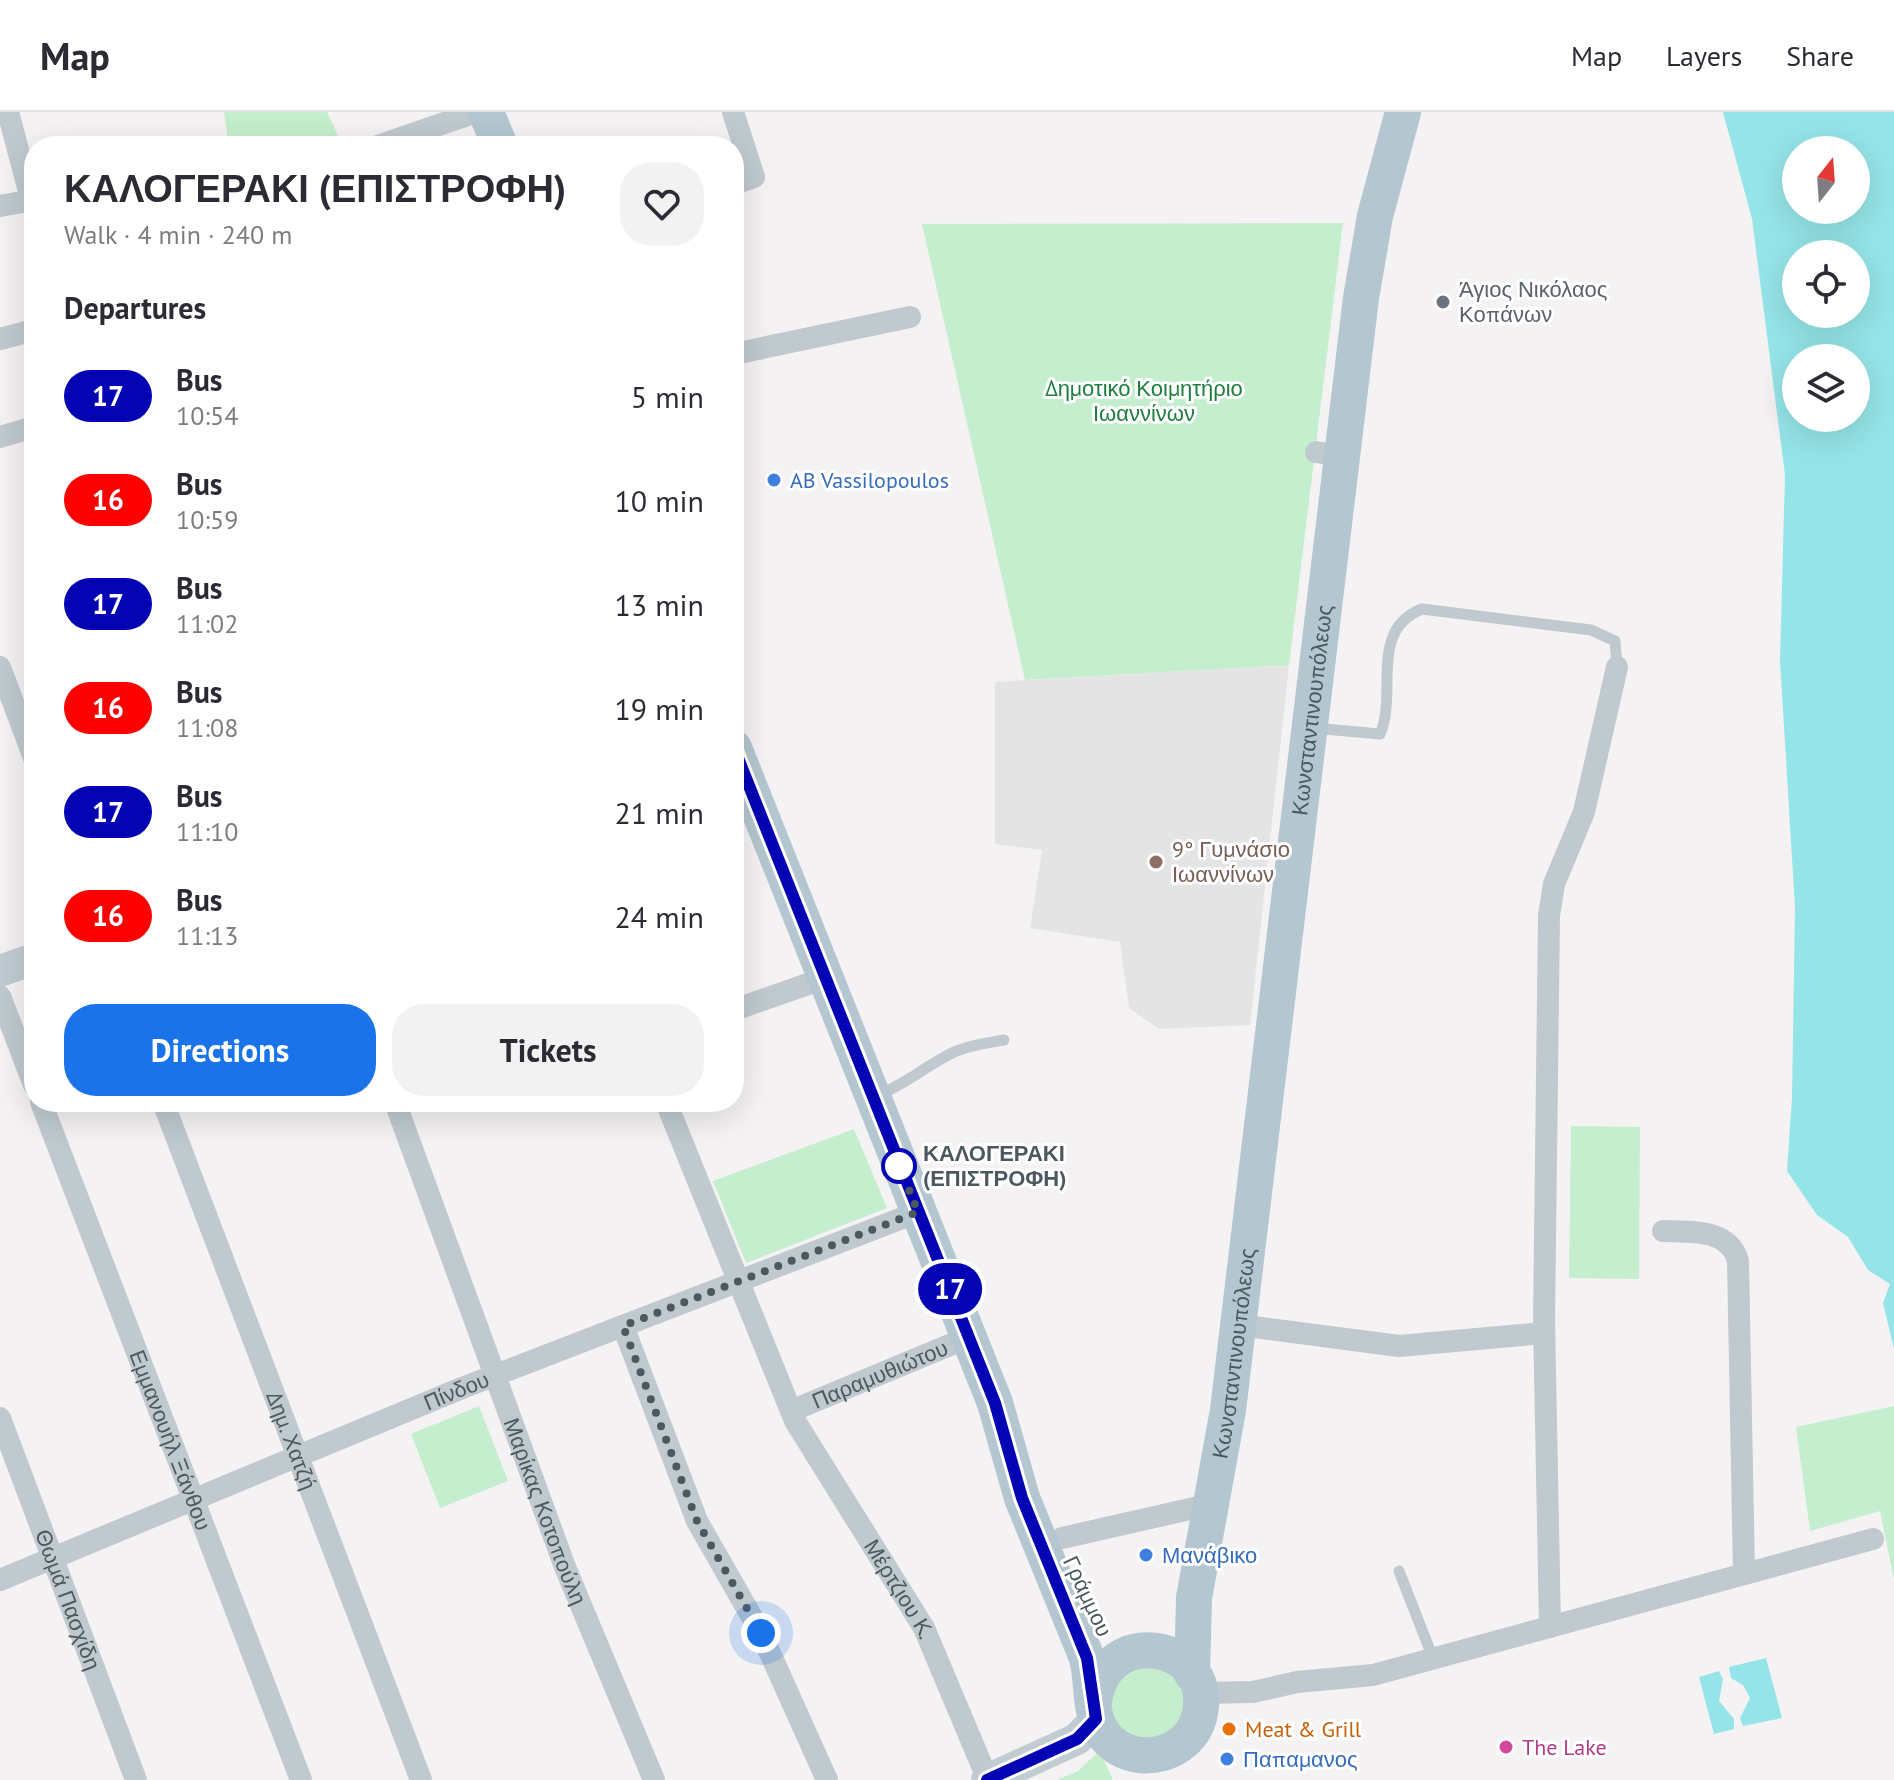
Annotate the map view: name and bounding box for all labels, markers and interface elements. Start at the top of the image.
text: Map [40,31,110,80]
text: Map [1571,37,1622,74]
text: Layers [1666,37,1742,74]
text: Share [1786,37,1854,74]
north arrow [1782,136,1870,224]
map controls [1782,136,1870,432]
button: heart [620,162,704,246]
text: ΚΑΛΟΓΕΡΑΚΙ (ΕΠΙΣΤΡΟΦΗ) [64,163,566,212]
text: Walk · 4 min · 240 m [64,218,292,251]
button: locate [1782,240,1870,328]
place label: Άγιος Νικόλαος Κοπάνων [1459,275,1607,328]
text: Departures [64,288,206,327]
marker: Άγιος Νικόλαος Κοπάνων [1434,293,1452,311]
button: layers [1782,344,1870,432]
text: Bus [176,360,223,399]
park label: Δημοτικό Κοιμητήριο Ιωαννίνων [1045,374,1243,427]
text: 17 [92,377,124,414]
text: 5 min [631,377,704,416]
text: 10:54 [176,399,238,432]
text: Bus [176,464,223,503]
place label: AB Vassilopoulos [790,466,949,494]
marker: AB Vassilopoulos [765,471,783,489]
text: 16 [92,481,124,518]
text: 10 min [614,481,704,520]
text: 10:59 [176,503,238,536]
text: Bus [176,568,223,607]
text: 17 [92,585,124,622]
text: 13 min [614,585,704,624]
street label: Κωνσταντινουπόλεως [1285,603,1338,817]
text: 11:02 [176,607,238,640]
text: Bus [176,672,223,711]
text: 16 [92,689,124,726]
text: 19 min [614,689,704,728]
text: 11:08 [176,711,238,744]
text: Bus [176,776,223,815]
text: 17 [92,793,124,830]
text: 21 min [614,793,704,832]
text: 11:10 [176,815,238,848]
place label: 9° Γυμνάσιο Ιωαννίνων [1172,835,1290,888]
marker: 9° Γυμνάσιο Ιωαννίνων [1147,853,1165,871]
text: Bus [176,880,223,919]
text: 16 [92,897,124,934]
text: 24 min [614,897,704,936]
text: 11:13 [176,919,238,952]
button: Directions [64,1004,376,1096]
button: Tickets [392,1004,704,1096]
place label: ΚΑΛΟΓΕΡΑΚΙ (ΕΠΙΣΤΡΟΦΗ) [923,1139,1066,1192]
marker: ΚΑΛΟΓΕΡΑΚΙ (ΕΠΙΣΤΡΟΦΗ) [882,1149,916,1183]
street label: Κωνσταντινουπόλεως [1205,1246,1261,1461]
line badge: 17 [914,1263,986,1315]
text: 17 [934,1270,966,1307]
street label: Παραμυθιώτου [807,1333,952,1415]
street label: Εμμανουήλ Ξάνθου [123,1346,218,1534]
street label: Πίνδου [419,1365,493,1416]
street label: Δημ. Χατζή [260,1387,323,1494]
street label: Μαρίκας Κοτοπούλη [498,1414,593,1609]
street label: Θωμά Πασχίδη [29,1525,107,1674]
street label: Μέρτζιου Κ. [858,1534,941,1643]
place label: Μανάβικο [1162,1541,1257,1569]
marker: Μανάβικο [1137,1546,1155,1564]
street label: Γράμμου [1057,1551,1119,1641]
your location [741,1613,781,1653]
place label: Meat & Grill [1245,1715,1362,1743]
marker: Meat & Grill [1220,1720,1238,1738]
place label: The Lake [1522,1733,1607,1761]
marker: The Lake [1497,1738,1515,1756]
place label: Παπαμανος [1243,1745,1358,1773]
marker: Παπαμανος [1218,1750,1236,1768]

